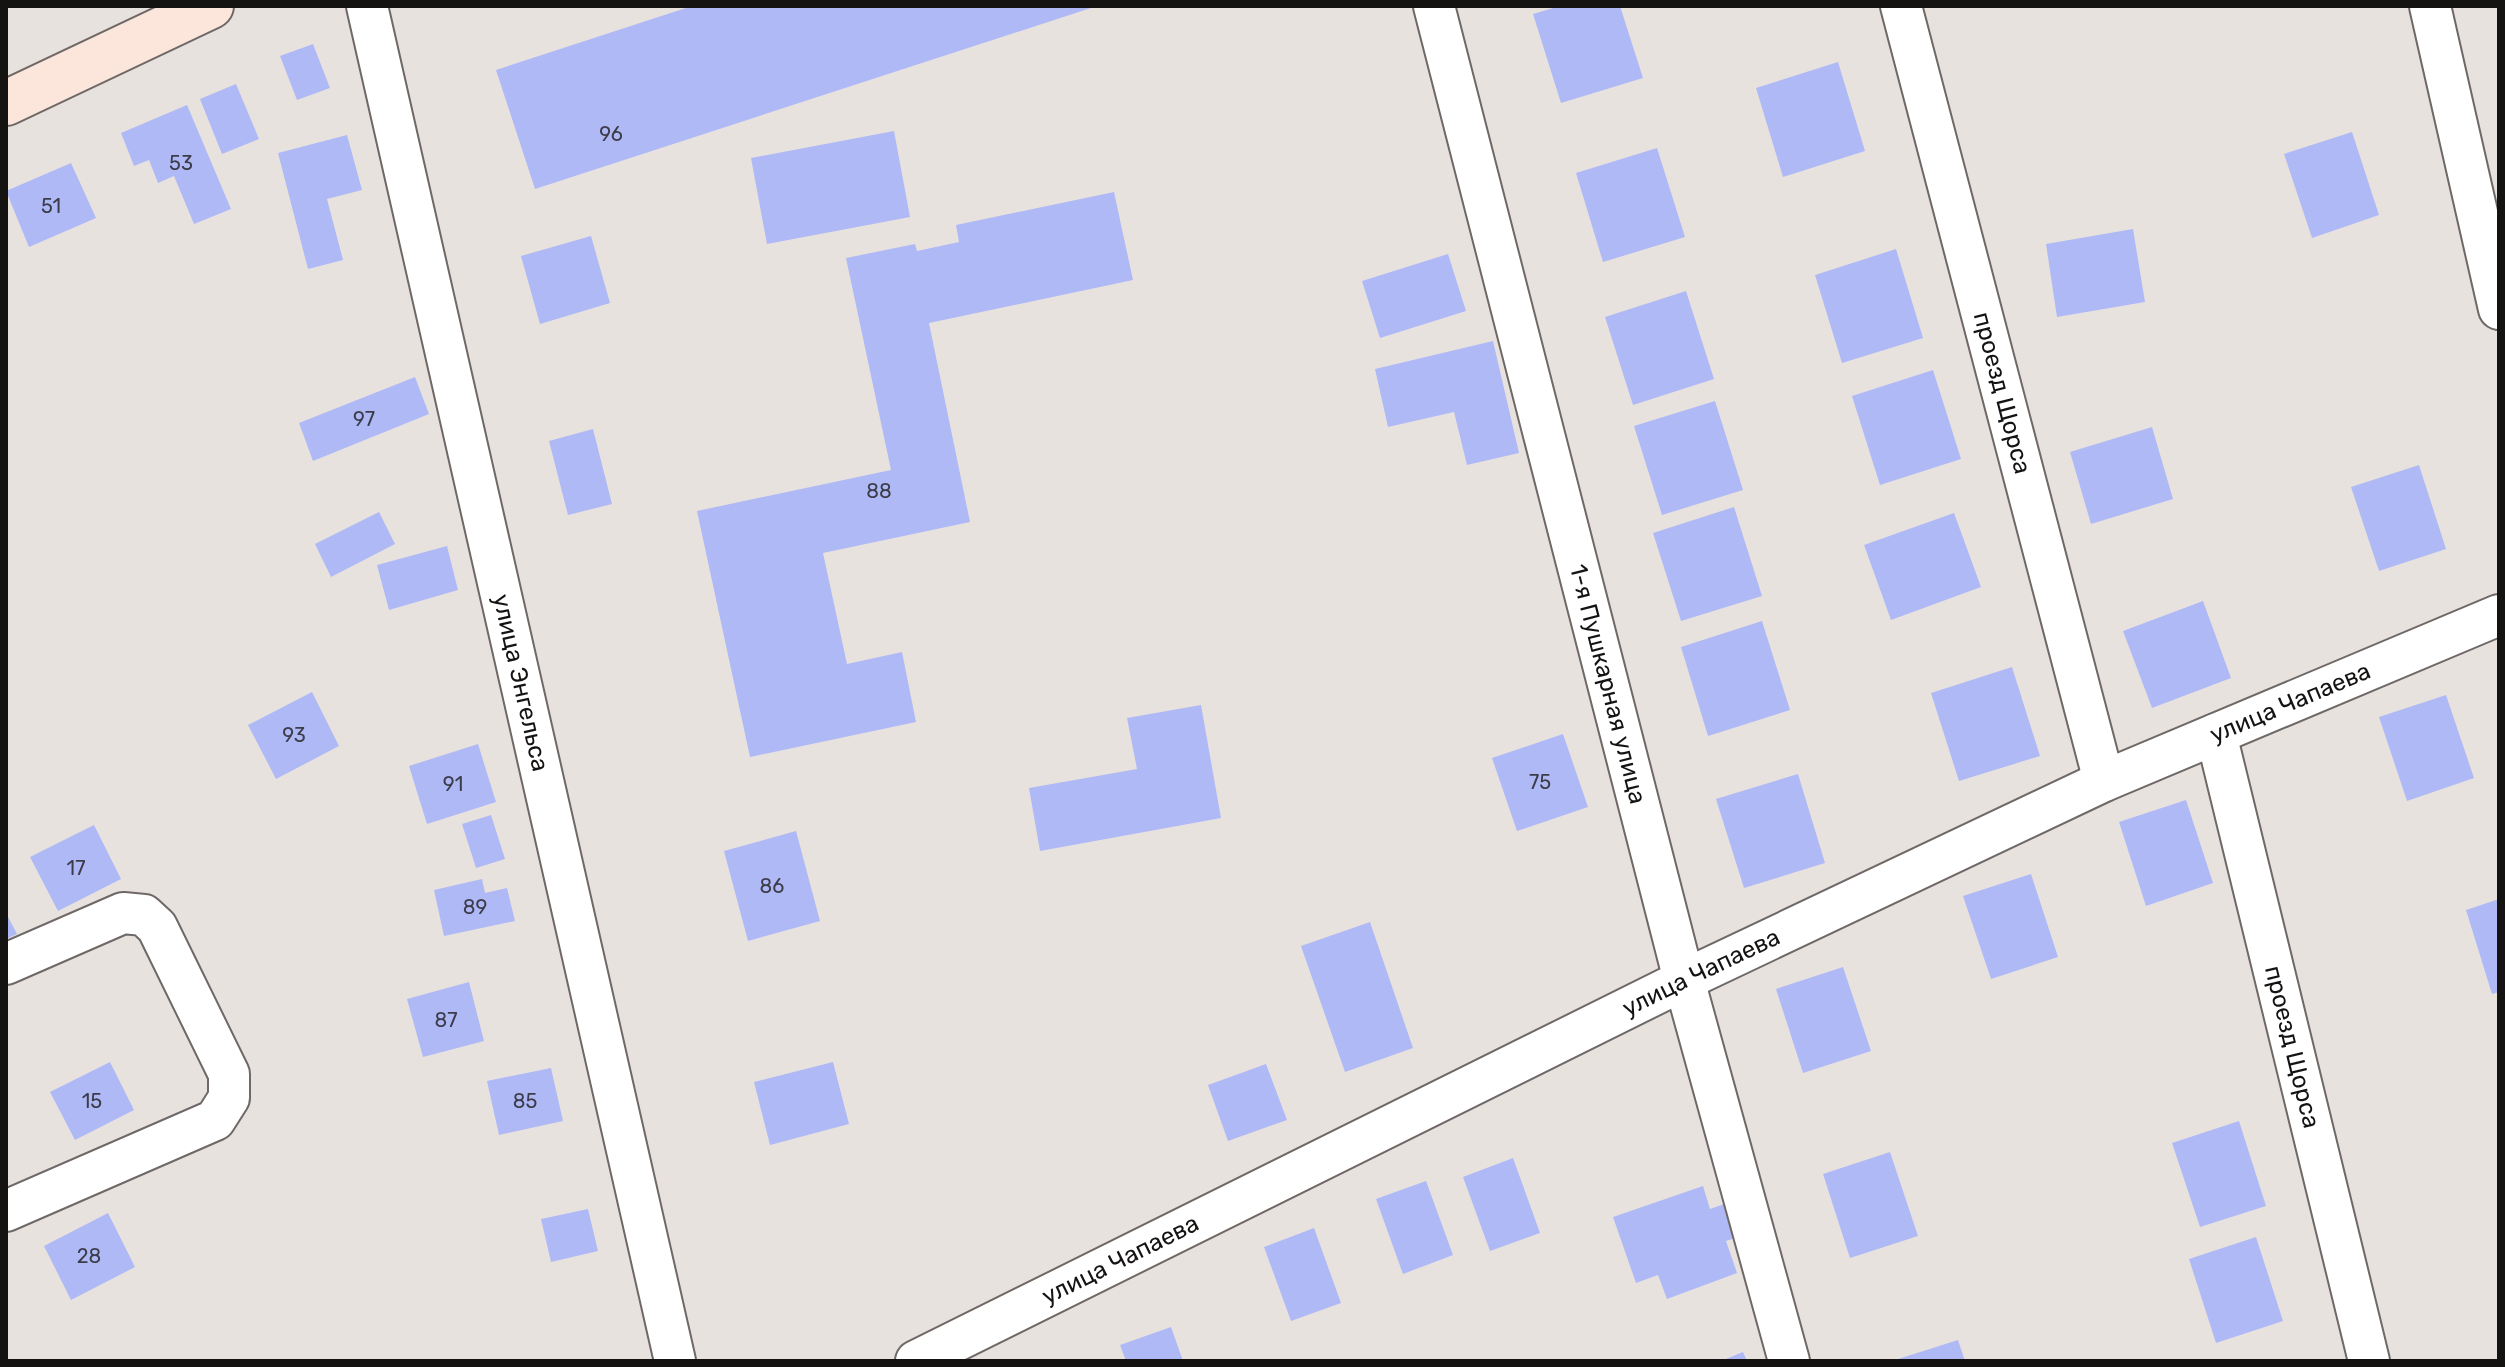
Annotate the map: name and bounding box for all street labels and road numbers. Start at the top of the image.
street label: проезд Щорса [1968,309,2037,477]
street label: 1-я Пушкарная улица [1564,561,1652,807]
street label: улица Энгельса [487,591,555,774]
street label: улица Чапаева [2206,657,2375,749]
street label: улица Чапаева [1618,923,1784,1022]
street label: проезд Щорса [2259,963,2326,1131]
street label: улица Чапаева [1037,1209,1203,1310]

